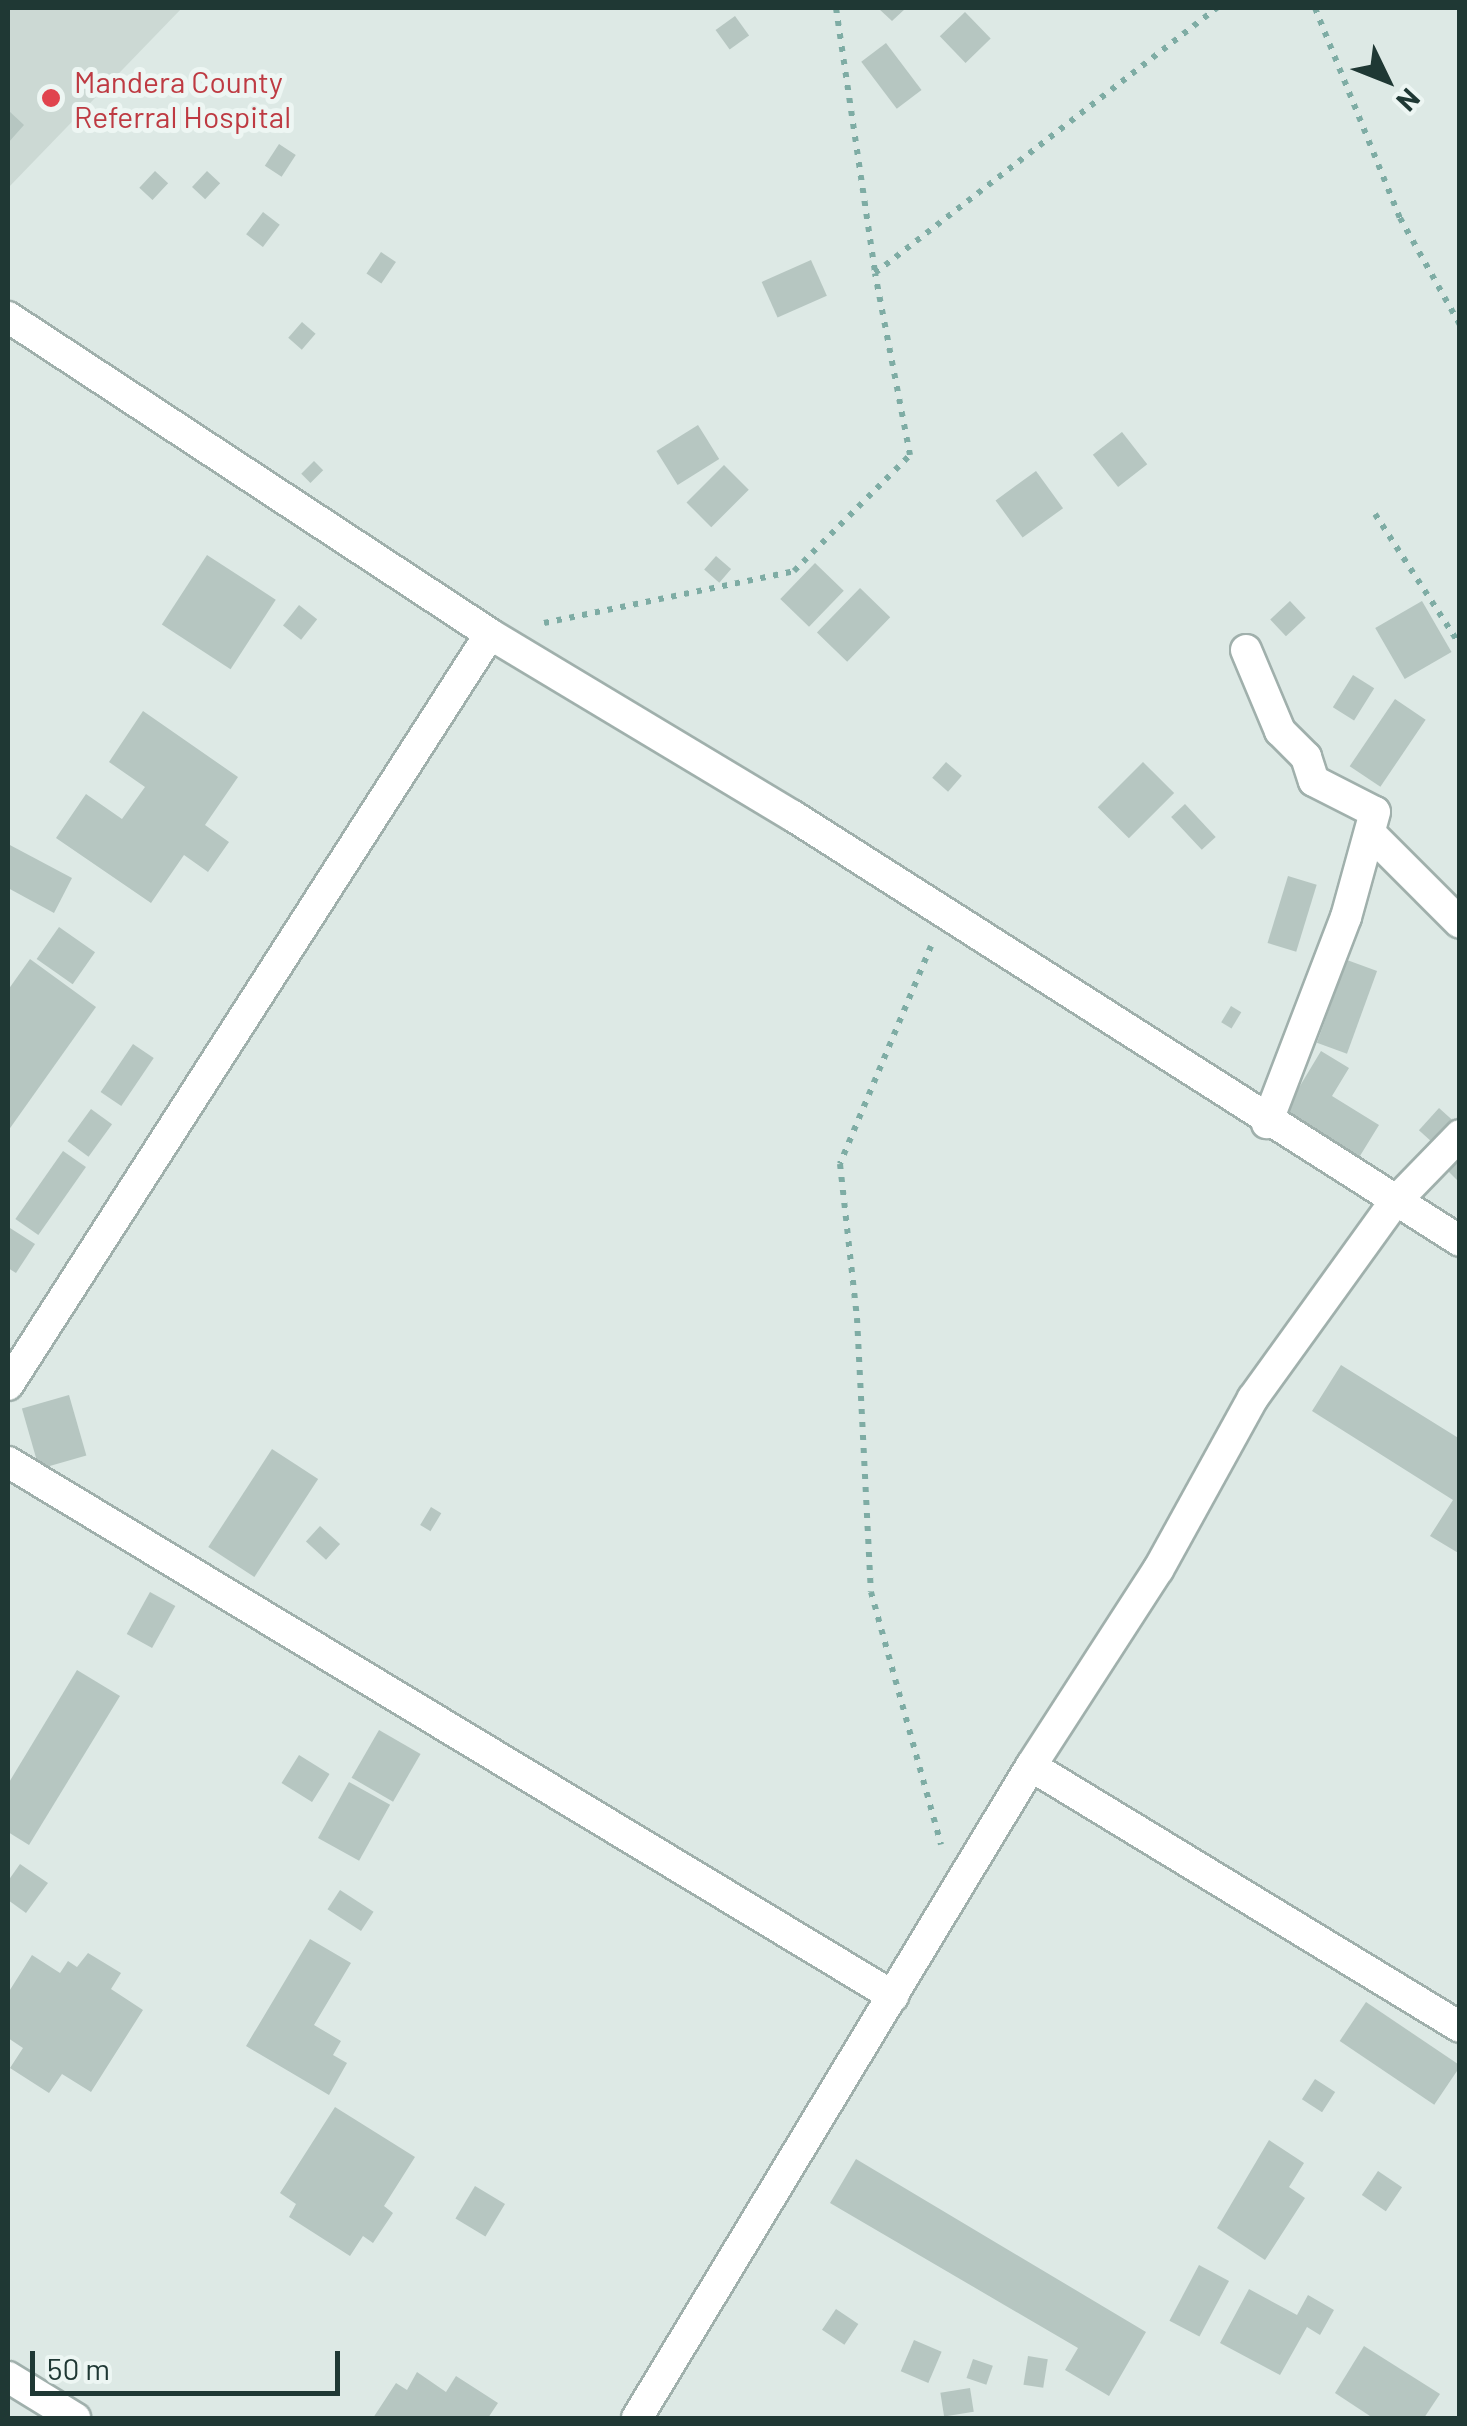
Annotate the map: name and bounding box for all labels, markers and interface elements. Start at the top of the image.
north arrow [1337,30,1437,130]
place label: Mandera County Referral Hospital [74,63,291,134]
text: N [1390,82,1428,119]
marker: Mandera County Referral Hospital [38,85,64,111]
scale bar [35,2331,345,2393]
text: 50 m [47,2350,110,2386]

